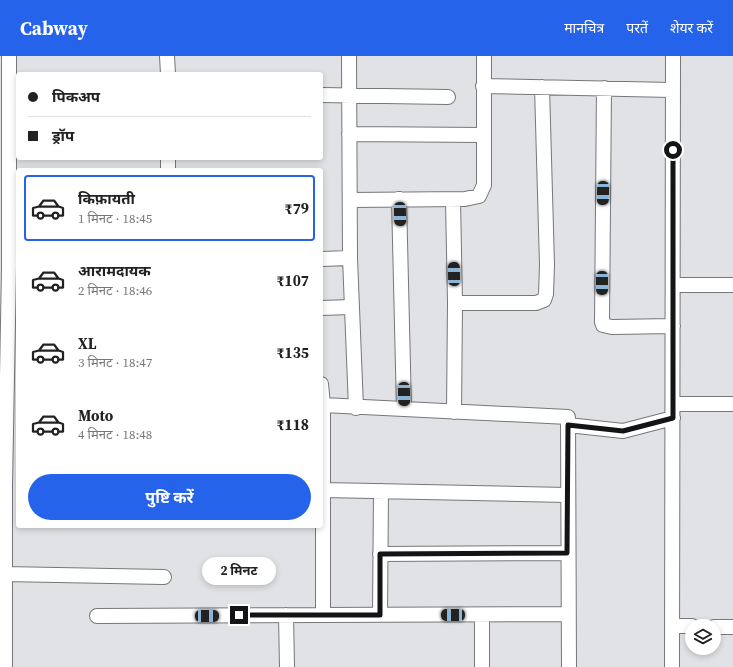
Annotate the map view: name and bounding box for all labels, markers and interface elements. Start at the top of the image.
text: Cabway [20,15,88,41]
text: मानचित्र [564,18,604,38]
text: परतें [626,18,648,38]
text: शेयर करें [670,18,713,38]
text: पिकअप [52,86,100,107]
text: ड्रॉप [52,125,74,146]
route start [664,141,682,159]
car [597,181,609,205]
text: किफ़ायती [78,188,135,209]
icon: car [30,190,66,226]
text: ₹79 [285,198,309,219]
car [394,202,406,226]
text: 1 मिनट · 18:45 [78,210,152,227]
text: आरामदायक [78,260,151,281]
icon: car [30,262,66,298]
car [448,262,460,286]
text: ₹107 [276,270,309,291]
car [596,271,608,295]
text: 2 मिनट · 18:46 [78,282,152,299]
text: XL [78,333,97,354]
icon: car [30,334,66,370]
text: ₹135 [276,342,309,363]
text: 3 मिनट · 18:47 [78,354,152,371]
car [398,382,410,406]
text: Moto [78,405,113,426]
icon: car [30,406,66,442]
text: ₹118 [276,414,309,435]
text: 4 मिनट · 18:48 [78,426,152,443]
button: पुष्टि करें [28,474,311,520]
callout: 2 मिनट [202,557,276,585]
text: 2 मिनट [220,562,258,579]
route end [230,606,248,624]
car [441,609,465,621]
car [195,610,219,622]
map controls [685,619,721,655]
button: layers [685,619,721,655]

